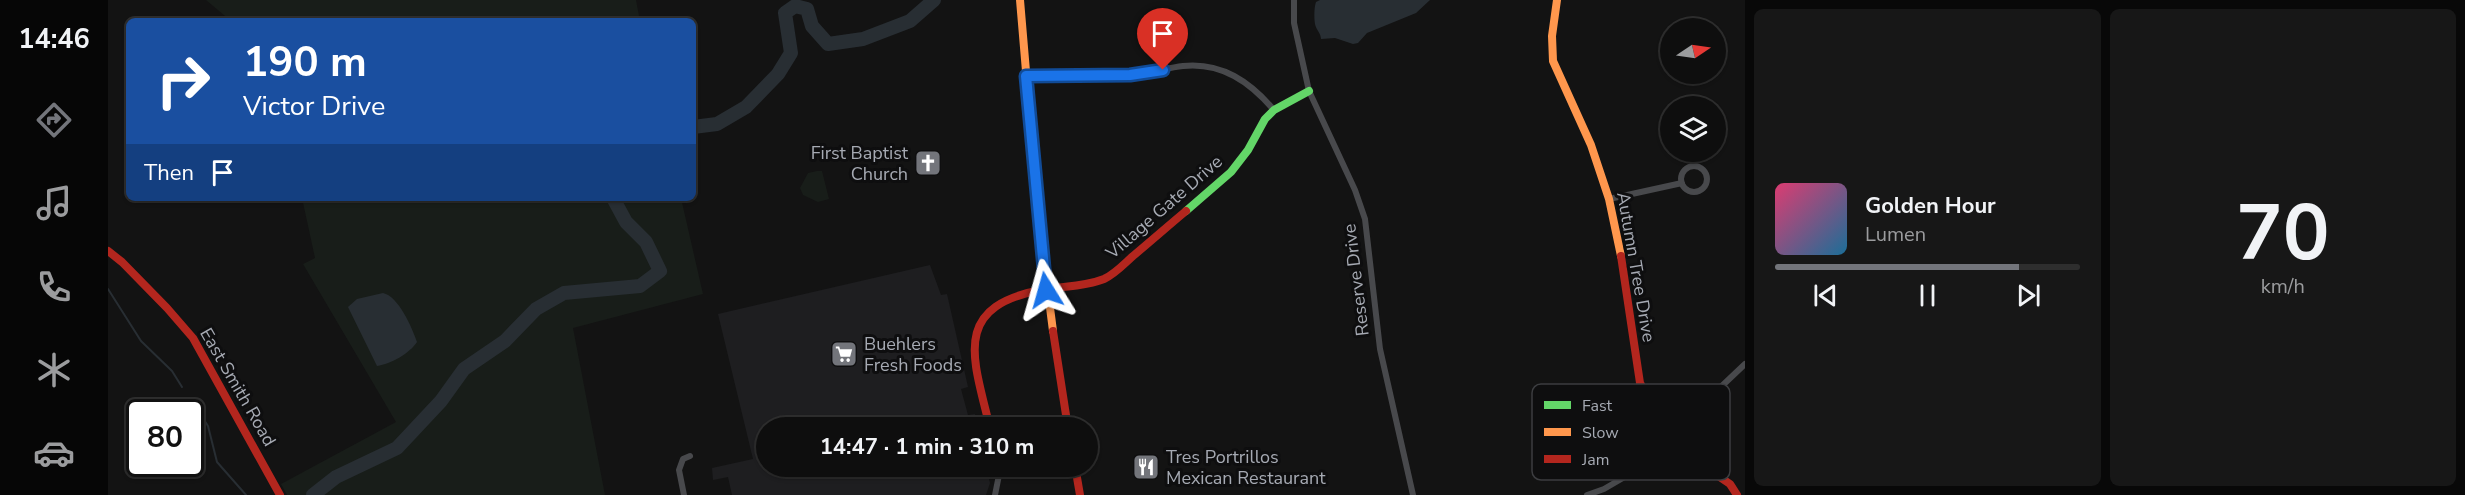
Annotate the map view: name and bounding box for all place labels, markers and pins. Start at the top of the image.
pin [1137,8,1188,70]
place label: First Baptist Church [811,141,909,186]
church icon: First Baptist Church [913,148,943,178]
place label: Buehlers Fresh Foods [864,332,962,377]
supermarket icon: Buehlers Fresh Foods [829,339,859,369]
place label: Tres Portrillos Mexican Restaurant [1166,445,1326,490]
restaurant icon: Tres Portrillos Mexican Restaurant [1131,452,1161,482]

